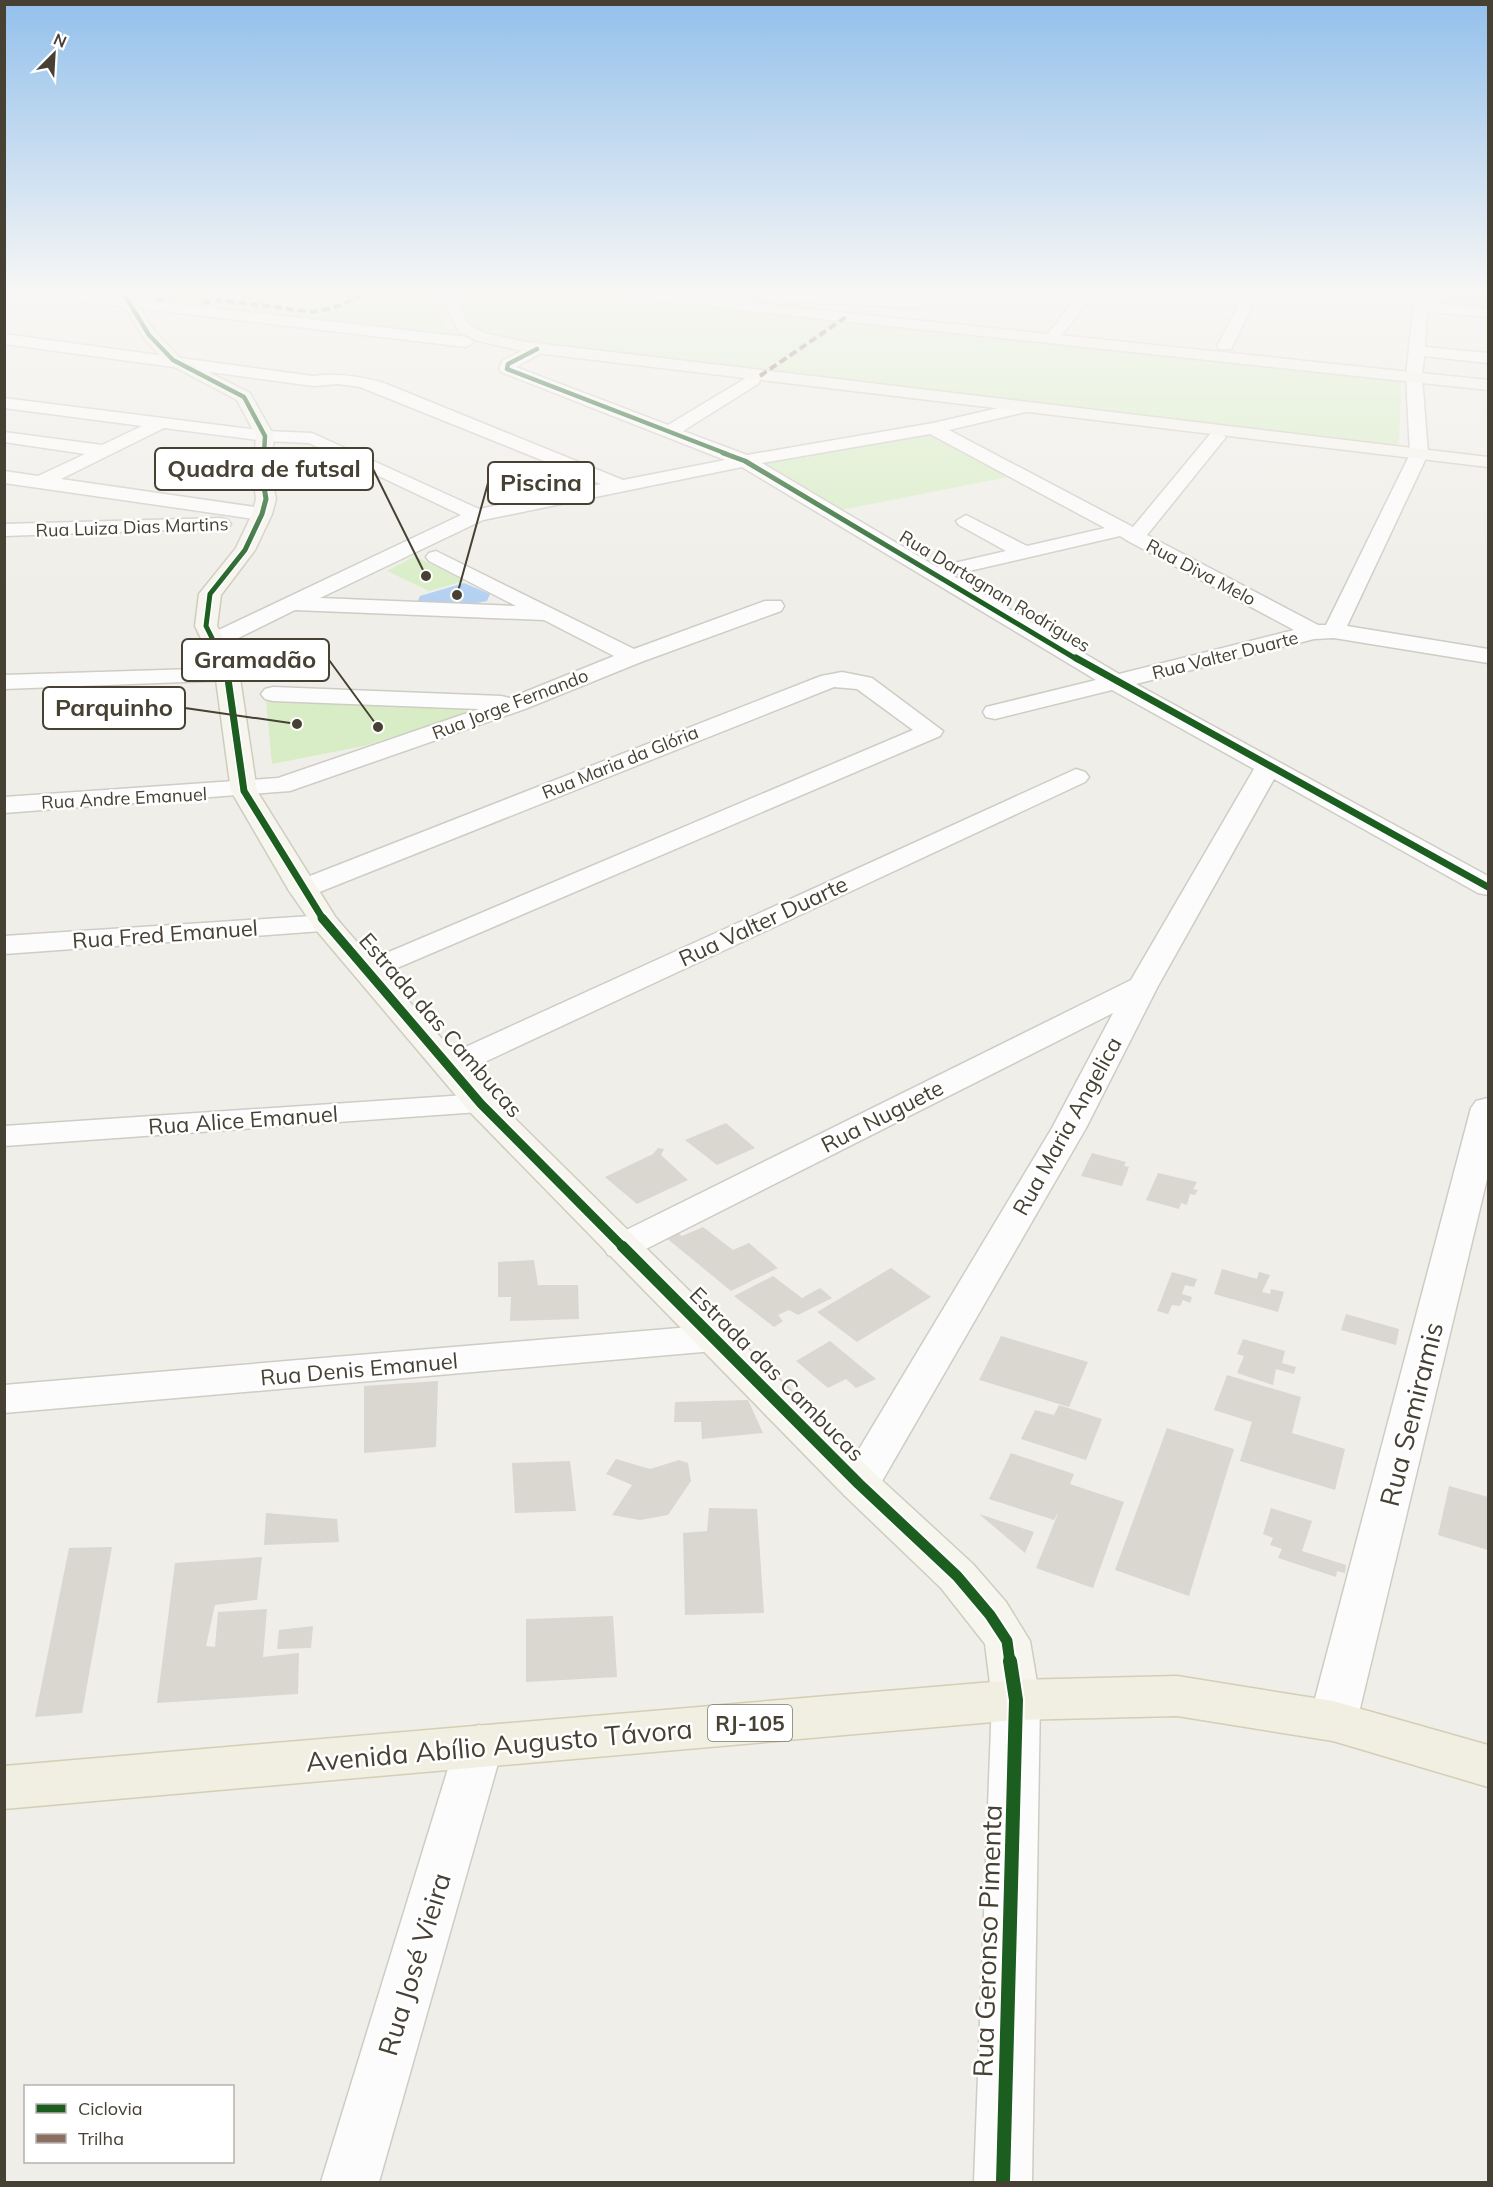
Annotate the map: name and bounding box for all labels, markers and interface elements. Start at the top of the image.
north arrow [24,24,84,84]
text: N [51,29,70,52]
callout: Quadra de futsal [155,448,373,490]
text: Quadra de futsal [167,453,361,483]
callout: Piscina [488,462,594,504]
text: Piscina [500,467,582,497]
street label: Rua Luiza Dias Martins [35,512,229,542]
street label: Rua Dartagnan Rodrigues [896,525,1095,657]
street label: Rua Diva Melo [1142,534,1260,610]
street label: Rua Valter Duarte [1150,626,1300,684]
callout: Gramadão [182,639,329,681]
text: Gramadão [194,644,316,674]
street label: Rua Jorge Fernando [429,664,591,744]
callout: Parquinho [43,687,185,729]
text: Parquinho [55,692,173,722]
street label: Rua Maria da Glória [538,720,702,804]
street label: Rua Andre Emanuel [40,782,208,814]
street label: Rua Valter Duarte [674,870,852,972]
street label: Rua Fred Emanuel [71,914,259,954]
street label: Estrada das Cambucas [353,927,529,1123]
street label: Rua Maria Angelica [1006,1032,1128,1220]
street label: Rua Nuguete [816,1073,948,1159]
street label: Rua Alice Emanuel [147,1099,339,1141]
street label: Estrada das Cambucas [684,1281,870,1467]
street label: Rua Semiramis [1372,1318,1450,1510]
street label: Rua Denis Emanuel [259,1346,459,1392]
road number: RJ-105 [708,1705,792,1741]
street label: Avenida Abílio Augusto Távora [304,1711,694,1779]
street label: Rua Geronso Pimenta [965,1804,1009,2078]
street label: Rua José Vieira [370,1869,458,2059]
legend [24,2085,234,2163]
text: Ciclovia [78,2097,143,2120]
text: Trilha [78,2127,124,2150]

